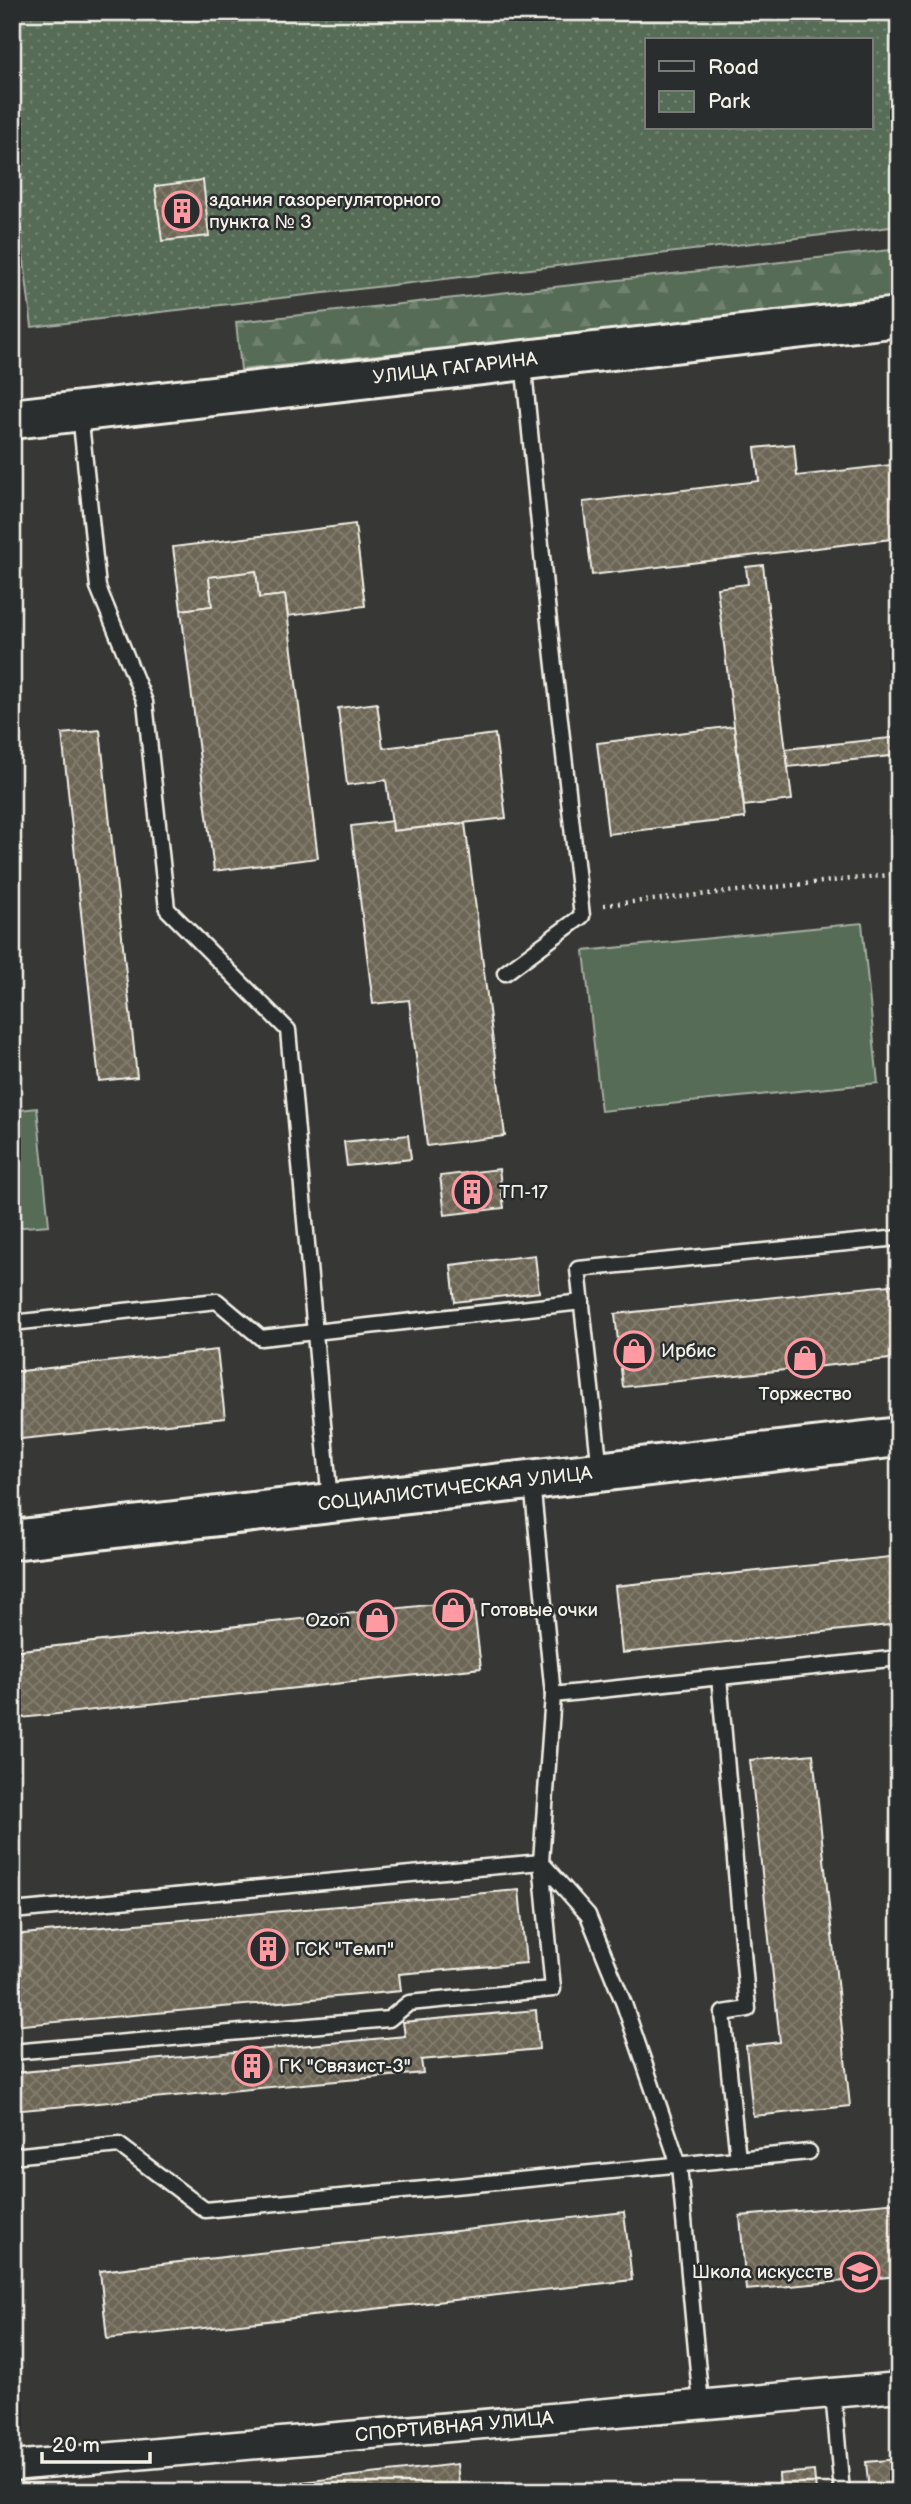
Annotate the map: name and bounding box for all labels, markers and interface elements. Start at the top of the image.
legend [645,38,872,130]
text: Road [708,55,759,80]
text: Park [708,89,751,114]
place label: здания газорегуляторного пункта № 3 [209,189,441,234]
building icon: здания газорегуляторного пункта № 3 [161,190,203,232]
street label: УЛИЦА ГАГАРИНА [372,347,539,389]
building icon: ТП-17 [451,1171,493,1213]
place label: ТП-17 [499,1181,549,1204]
shop icon: Ирбис [613,1330,655,1372]
shop icon: Торжество [784,1337,826,1379]
place label: Ирбис [661,1340,717,1363]
place label: Торжество [758,1383,852,1406]
street label: СОЦИАЛИСТИЧЕСКАЯ УЛИЦА [317,1461,594,1516]
shop icon: Готовые очки [432,1589,474,1631]
shop icon: Ozon [356,1599,398,1641]
place label: Готовые очки [480,1599,598,1622]
place label: Ozon [305,1609,350,1632]
building icon: ГСК "Темп" [247,1928,289,1970]
place label: ГСК "Темп" [295,1938,394,1961]
building icon: ГК "Связист-3" [231,2045,273,2087]
place label: ГК "Связист-3" [279,2055,411,2078]
school or university icon: Школа искусств [839,2251,881,2293]
place label: Школа искусств [692,2261,833,2284]
street label: СПОРТИВНАЯ УЛИЦА [354,2406,555,2447]
scale bar [42,2420,150,2464]
text: 20 m [52,2433,100,2458]

